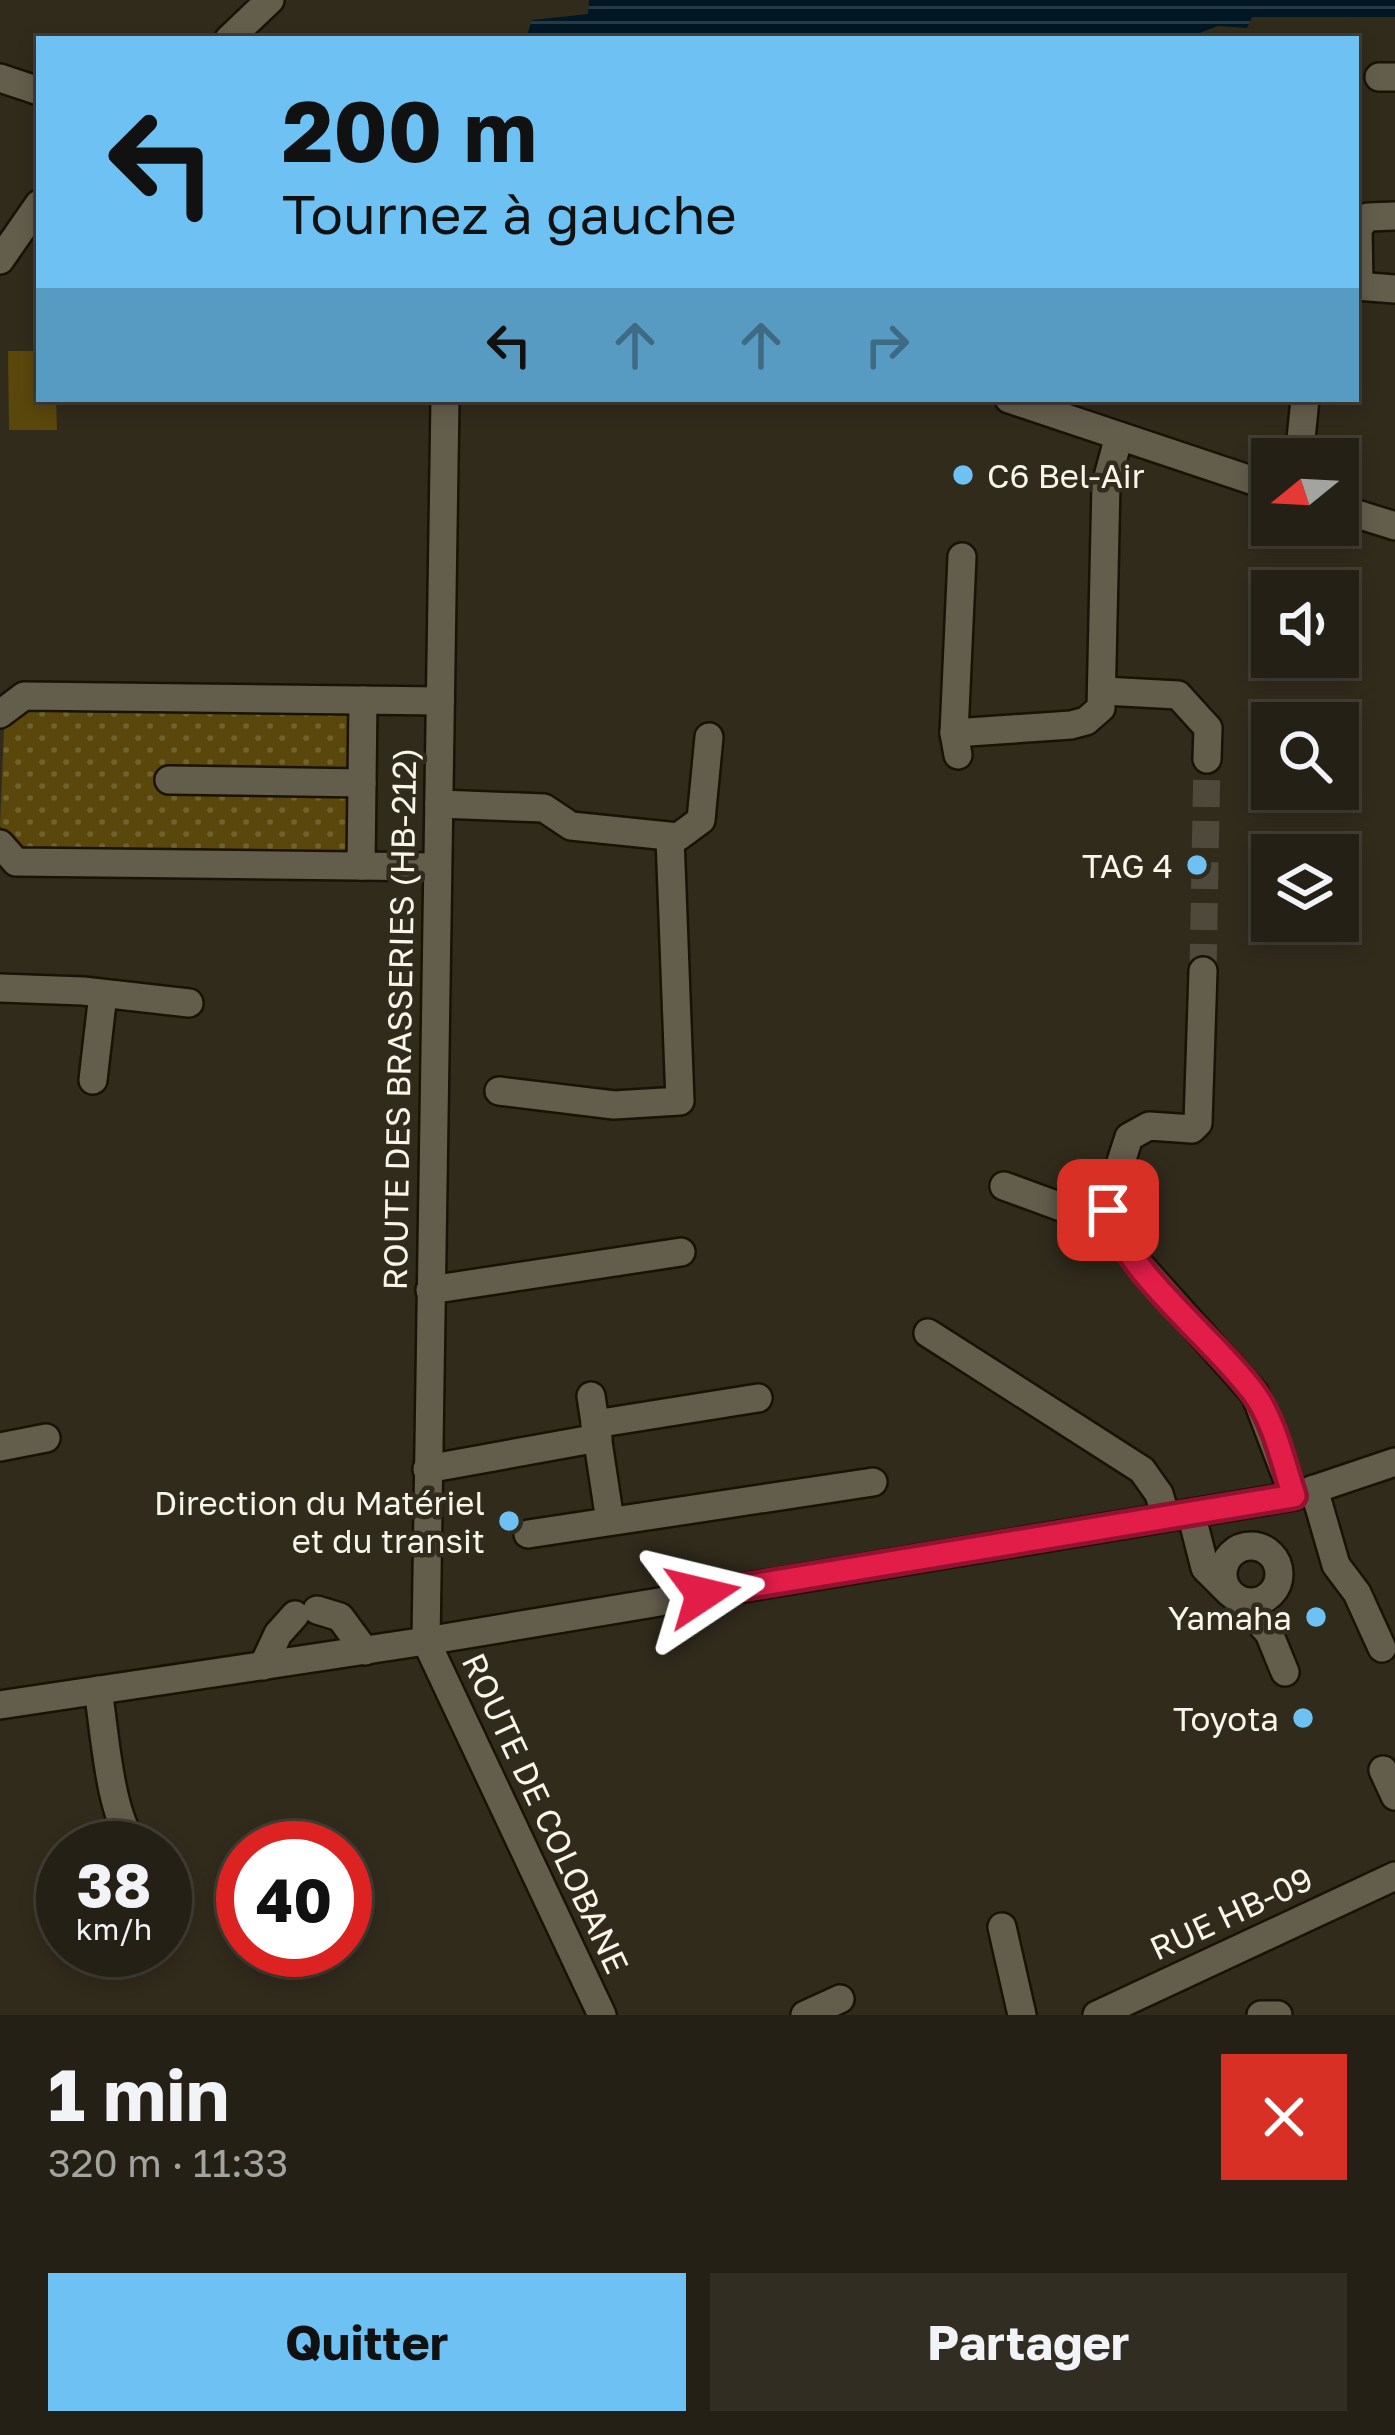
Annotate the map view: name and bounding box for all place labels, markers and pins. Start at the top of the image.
place label: C6 Bel-Air [987,456,1145,495]
marker: C6 Bel-Air [950,462,976,488]
place label: TAG 4 [1082,846,1173,885]
marker: TAG 4 [1184,852,1210,878]
pin [1057,1159,1159,1261]
place label: Direction du Matériel et du transit [154,1483,485,1560]
marker: Direction du Matériel et du transit [496,1508,522,1534]
place label: Yamaha [1168,1598,1292,1637]
marker: Yamaha [1303,1604,1329,1630]
place label: Toyota [1173,1699,1279,1738]
marker: Toyota [1290,1705,1316,1731]

